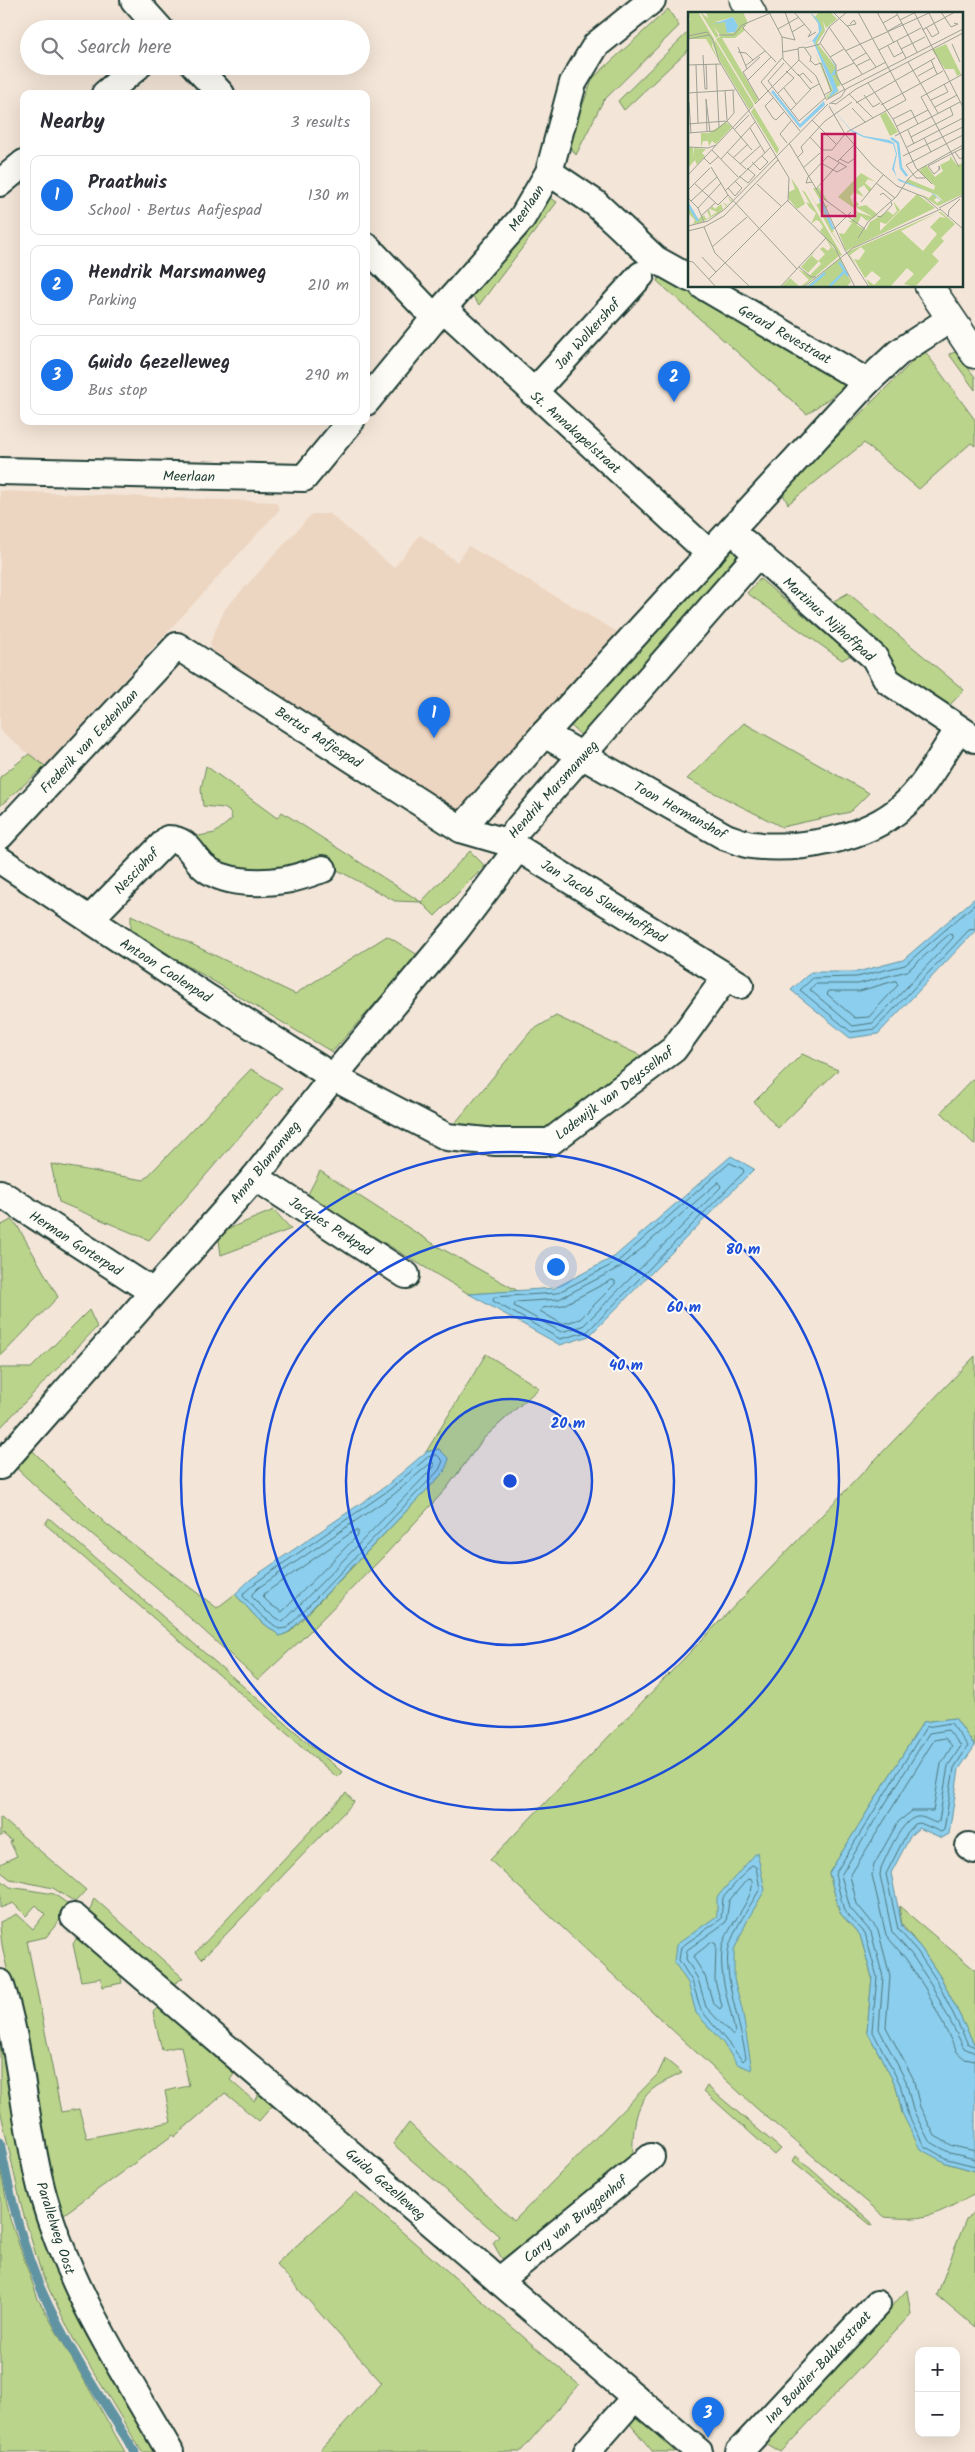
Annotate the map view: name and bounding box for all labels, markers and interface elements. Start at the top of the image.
inset map [688,12,962,288]
search box [20,20,370,75]
text: Search here [78,33,172,63]
icon: search [38,34,66,62]
text: Nearby [40,106,105,139]
text: 3 results [291,110,350,135]
text: Praathuis [88,168,167,198]
street label: Meerlaan [503,181,551,236]
text: 1 [55,183,59,208]
text: 130 m [308,183,349,208]
text: School · Bertus Aafjespad [88,198,262,223]
text: Hendrik Marsmanweg [88,258,266,288]
text: 2 [52,273,62,298]
text: 210 m [308,273,349,298]
text: Parking [88,288,137,313]
street label: Jan Wolkershof [550,293,627,375]
street label: Gerard Revestraat [734,299,836,371]
text: Guido Gezelleweg [88,348,230,378]
pin: 2 [658,361,690,402]
text: 3 [53,363,61,388]
text: 290 m [305,363,349,388]
text: Bus stop [88,378,147,403]
street label: St. Annakapelstraat [525,386,626,480]
street label: Meerlaan [163,466,215,488]
street label: Martinus Nijhoffpad [777,572,880,668]
street label: Frederik van Eedenlaan [35,684,144,799]
pin: 1 [418,697,450,738]
street label: Bertus Aafjespad [271,701,367,775]
street label: Hendrik Marsmanweg [503,735,604,844]
street label: Toon Hermanshof [629,776,732,847]
street label: Nesciohof [109,842,166,900]
street label: Jan Jacob Slauerhoffpad [536,854,671,950]
street label: Antoon Coolenpad [115,933,217,1009]
street label: Lodewijk van Deysselhof [550,1041,680,1146]
street label: Anna Blamanweg [225,1116,306,1209]
street label: Jacques Perkpad [284,1191,378,1263]
street label: Herman Gorterpad [24,1205,127,1283]
text: 80 m [726,1238,760,1262]
your location [543,1254,569,1280]
text: 60 m [667,1296,701,1320]
text: 40 m [609,1354,643,1378]
text: 20 m [551,1412,585,1436]
centre of rings [501,1472,519,1490]
street label: Guido Gezelleweg [340,2144,430,2226]
street label: Carry van Bruggenhof [519,2170,634,2269]
street label: Parallelweg Oost [30,2179,81,2278]
street label: Ina Boudier-Bakkerstraat [760,2306,878,2429]
map controls [915,2347,960,2437]
button: + [915,2347,960,2392]
button: − [915,2392,960,2437]
pin: 3 [692,2397,724,2438]

